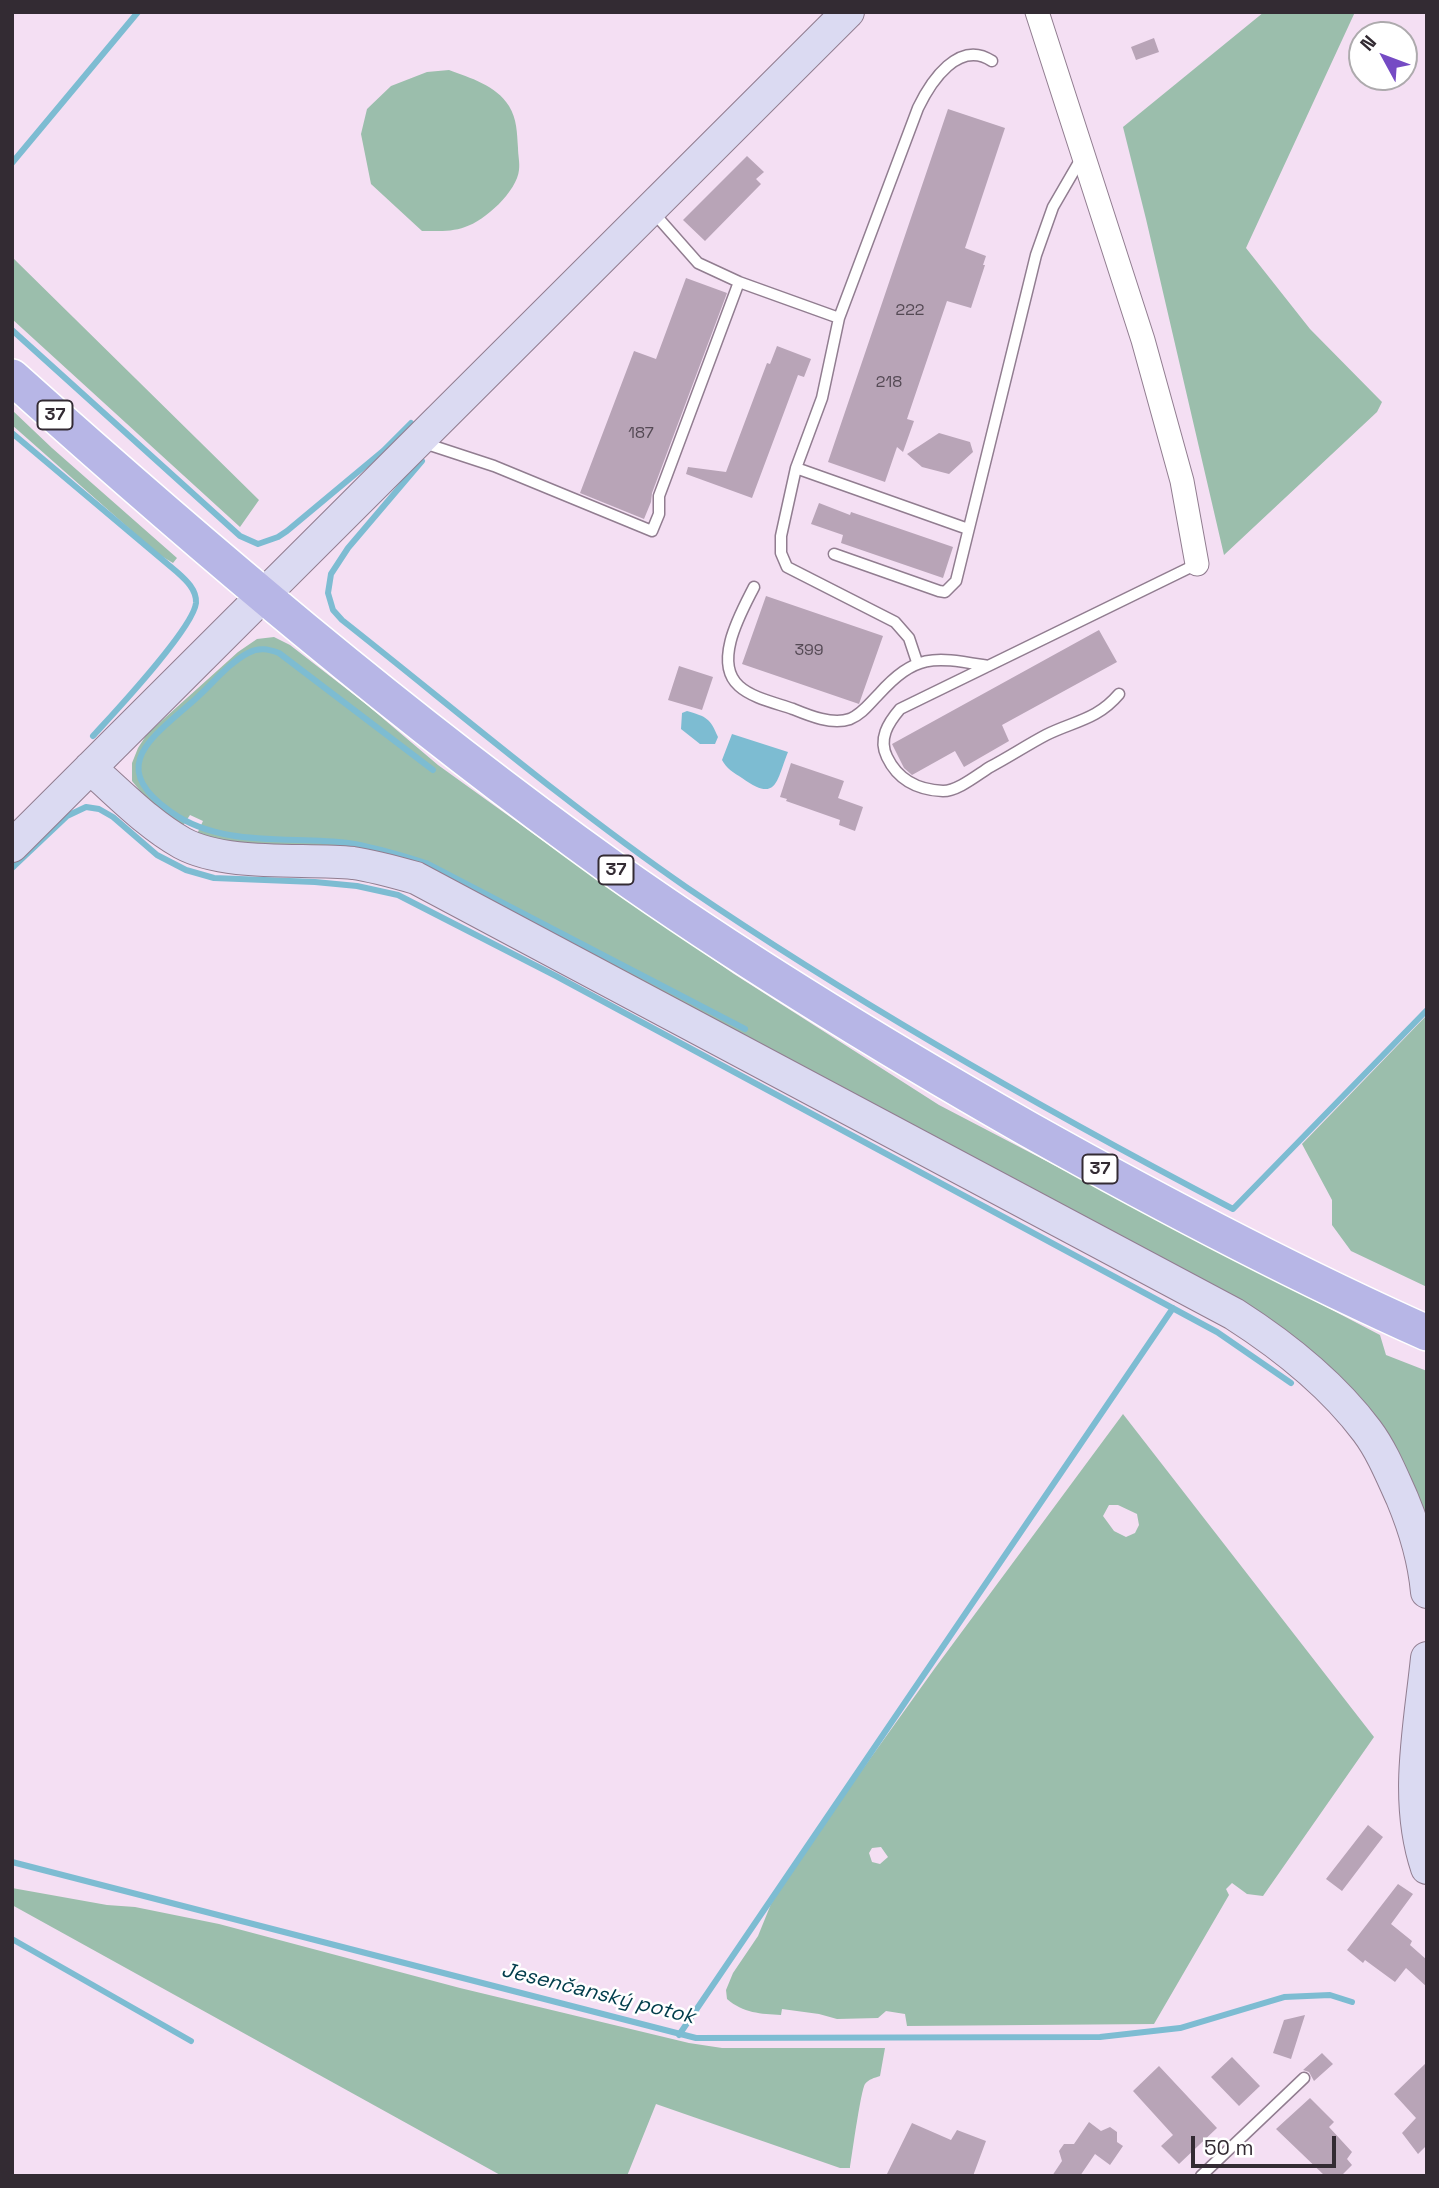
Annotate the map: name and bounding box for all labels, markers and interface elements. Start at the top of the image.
north arrow [1348,21,1418,91]
text: N [1355,30,1382,56]
house number: 222 [896,301,924,321]
house number: 218 [876,373,902,393]
road number: 37 [38,400,72,430]
house number: 187 [628,424,654,444]
house number: 399 [794,641,824,661]
road number: 37 [598,856,634,884]
road number: 37 [1082,1154,1118,1184]
water label: Jesenčanský potok [499,1958,697,2030]
scale bar [1194,2122,1339,2166]
text: 50 m [1204,2134,1254,2161]

